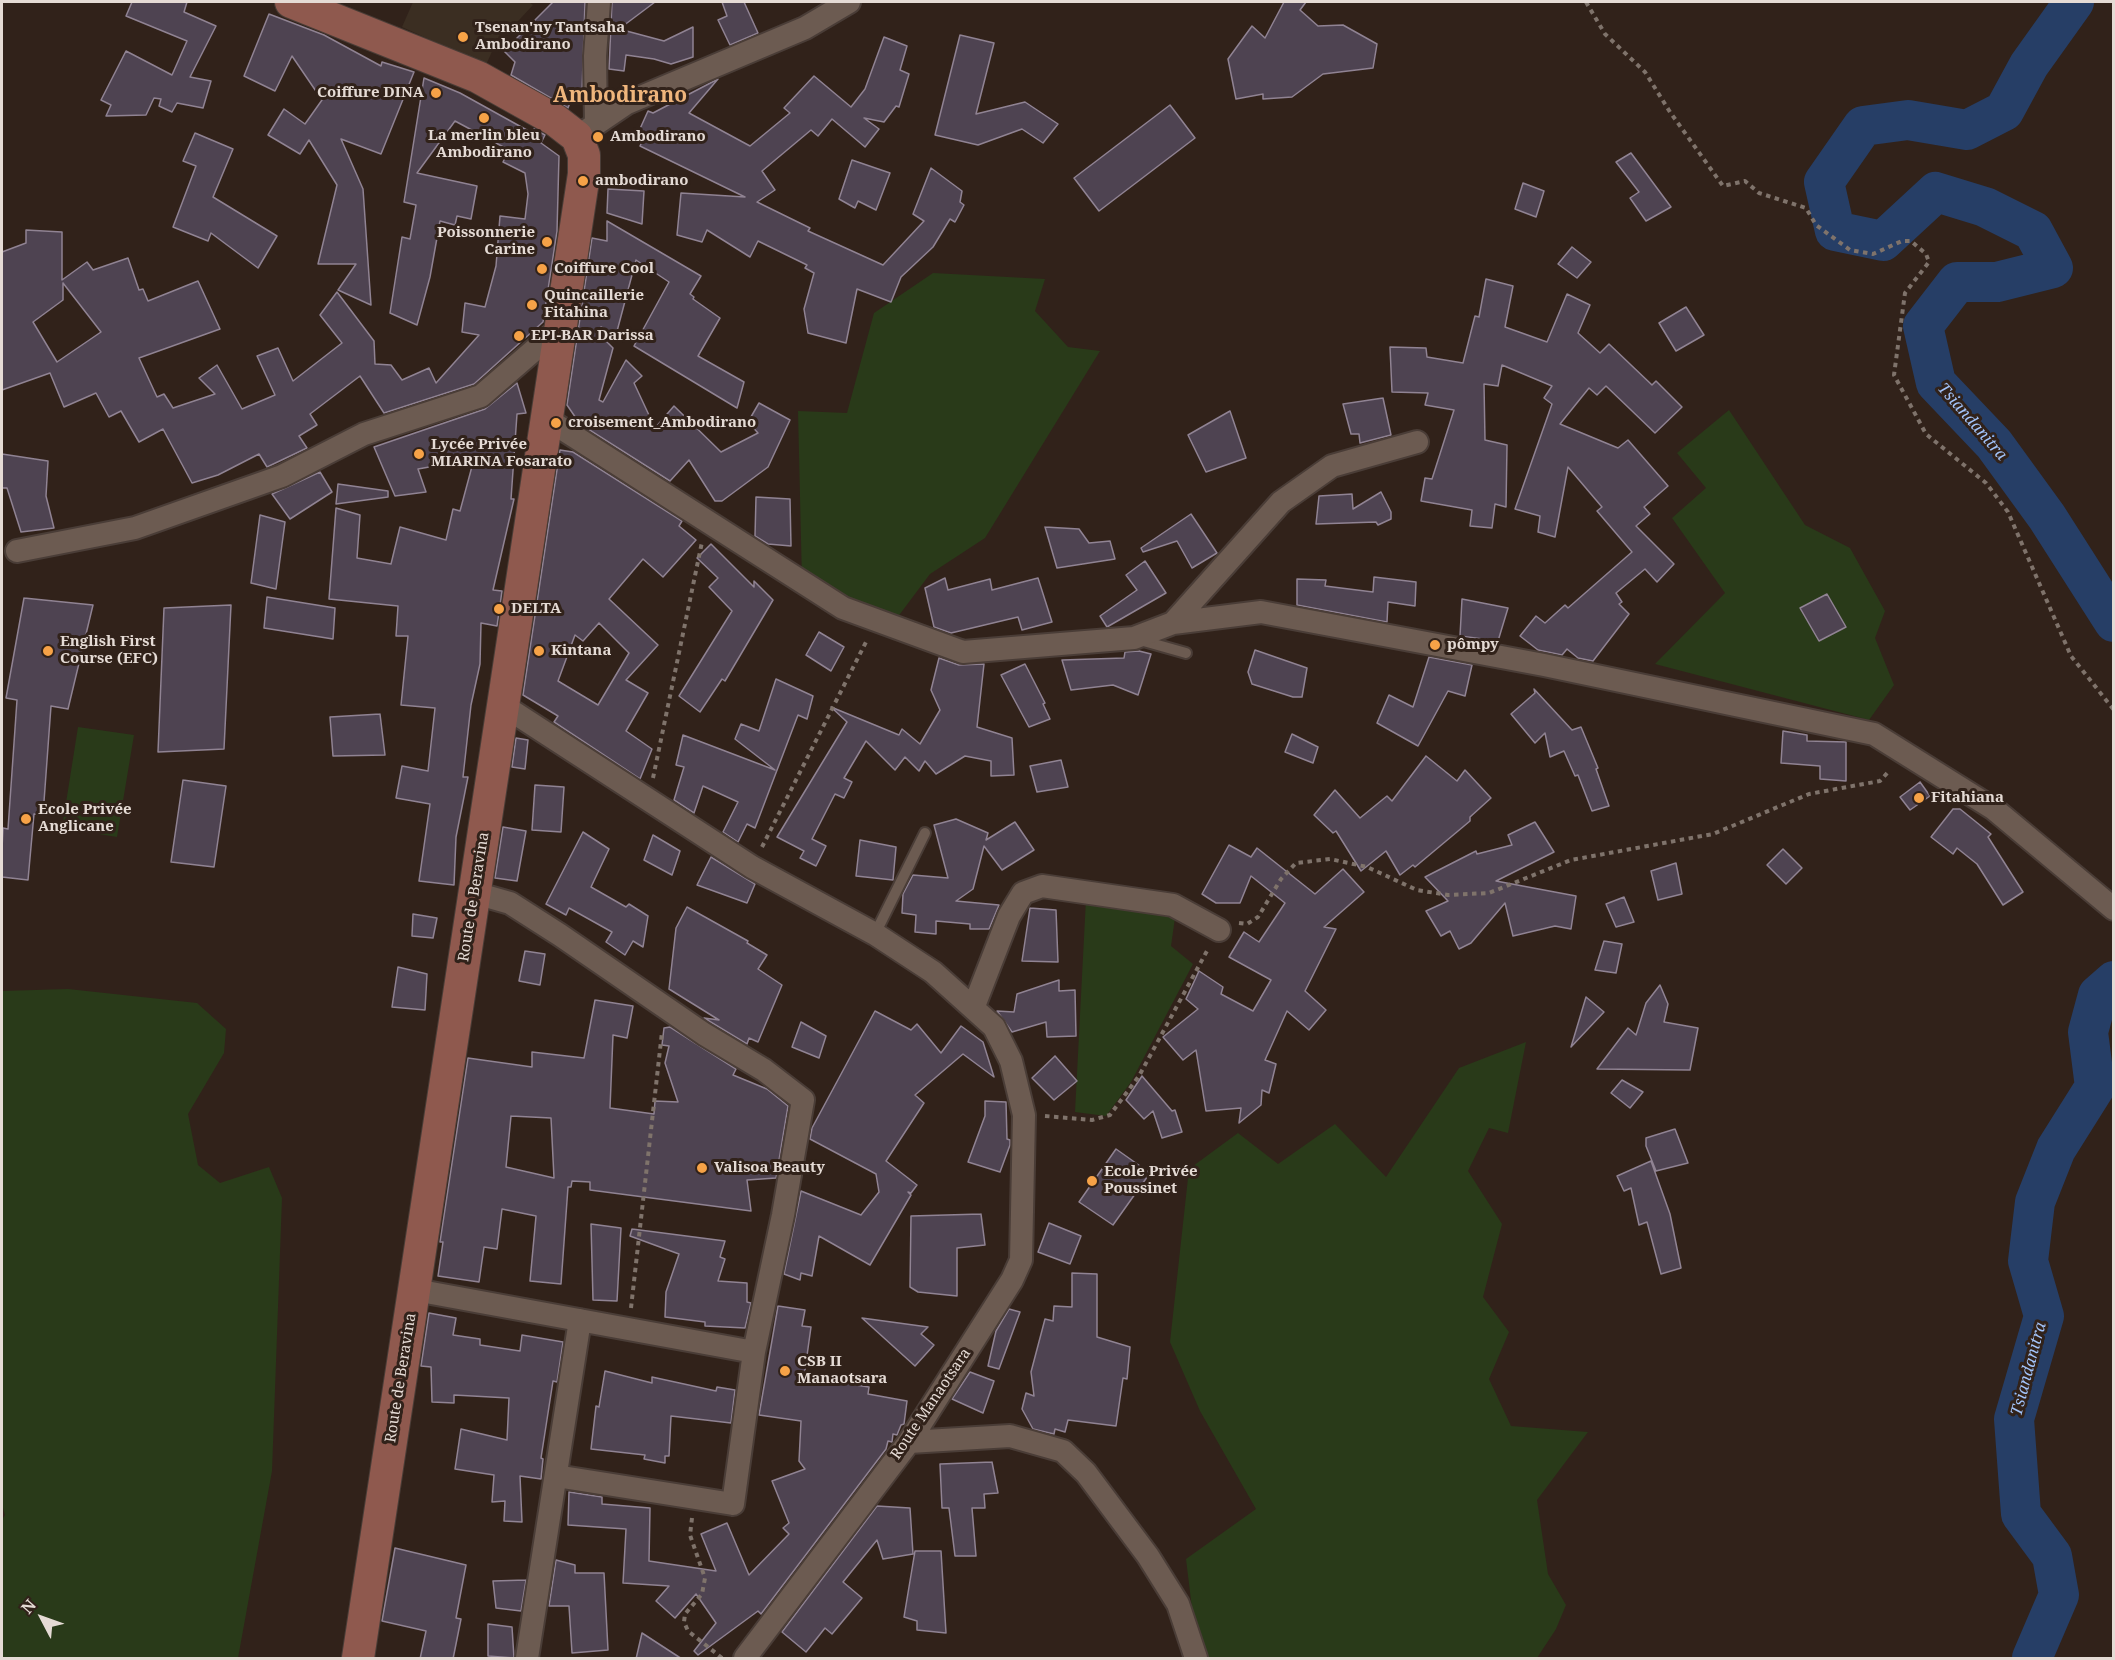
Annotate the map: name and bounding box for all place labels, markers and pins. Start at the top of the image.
place label: Tsenan'ny Tantsaha Ambodirano [475,19,625,54]
marker: Tsenan'ny Tantsaha Ambodirano [456,30,470,44]
place label: Coiffure DINA [317,84,424,102]
marker: Coiffure DINA [429,86,443,100]
marker: La merlin bleu Ambodirano [477,111,491,125]
place label: La merlin bleu Ambodirano [428,127,540,162]
place label: Ambodirano [610,128,706,146]
marker: Ambodirano [591,130,605,144]
place label: ambodirano [595,172,689,190]
marker: ambodirano [576,174,590,188]
place label: Poissonnerie Carine [437,224,535,259]
marker: Poissonnerie Carine [540,235,554,249]
place label: Coiffure Cool [554,260,654,278]
marker: Coiffure Cool [535,262,549,276]
place label: Quincaillerie Fitahina [544,287,644,322]
marker: Quincaillerie Fitahina [525,298,539,312]
place label: EPI-BAR Darissa [531,327,654,345]
marker: EPI-BAR Darissa [512,329,526,343]
place label: croisement_Ambodirano [568,414,756,432]
marker: croisement_Ambodirano [549,416,563,430]
place label: Lycée Privée MIARINA Fosarato [431,436,572,471]
marker: Lycée Privée MIARINA Fosarato [412,447,426,461]
place label: DELTA [511,600,561,618]
marker: DELTA [492,602,506,616]
place label: English First Course (EFC) [60,633,158,668]
place label: pômpy [1447,636,1499,654]
marker: pômpy [1428,638,1442,652]
place label: Kintana [551,642,611,660]
marker: English First Course (EFC) [41,644,55,658]
marker: Kintana [532,644,546,658]
place label: Fitahiana [1931,789,2004,807]
marker: Fitahiana [1912,791,1926,805]
place label: Ecole Privée Anglicane [38,801,132,836]
marker: Ecole Privée Anglicane [19,812,33,826]
place label: Valisoa Beauty [714,1159,825,1177]
marker: Valisoa Beauty [695,1161,709,1175]
place label: Ecole Privée Poussinet [1104,1163,1198,1198]
marker: Ecole Privée Poussinet [1085,1174,1099,1188]
place label: CSB II Manaotsara [797,1353,887,1388]
marker: CSB II Manaotsara [778,1364,792,1378]

